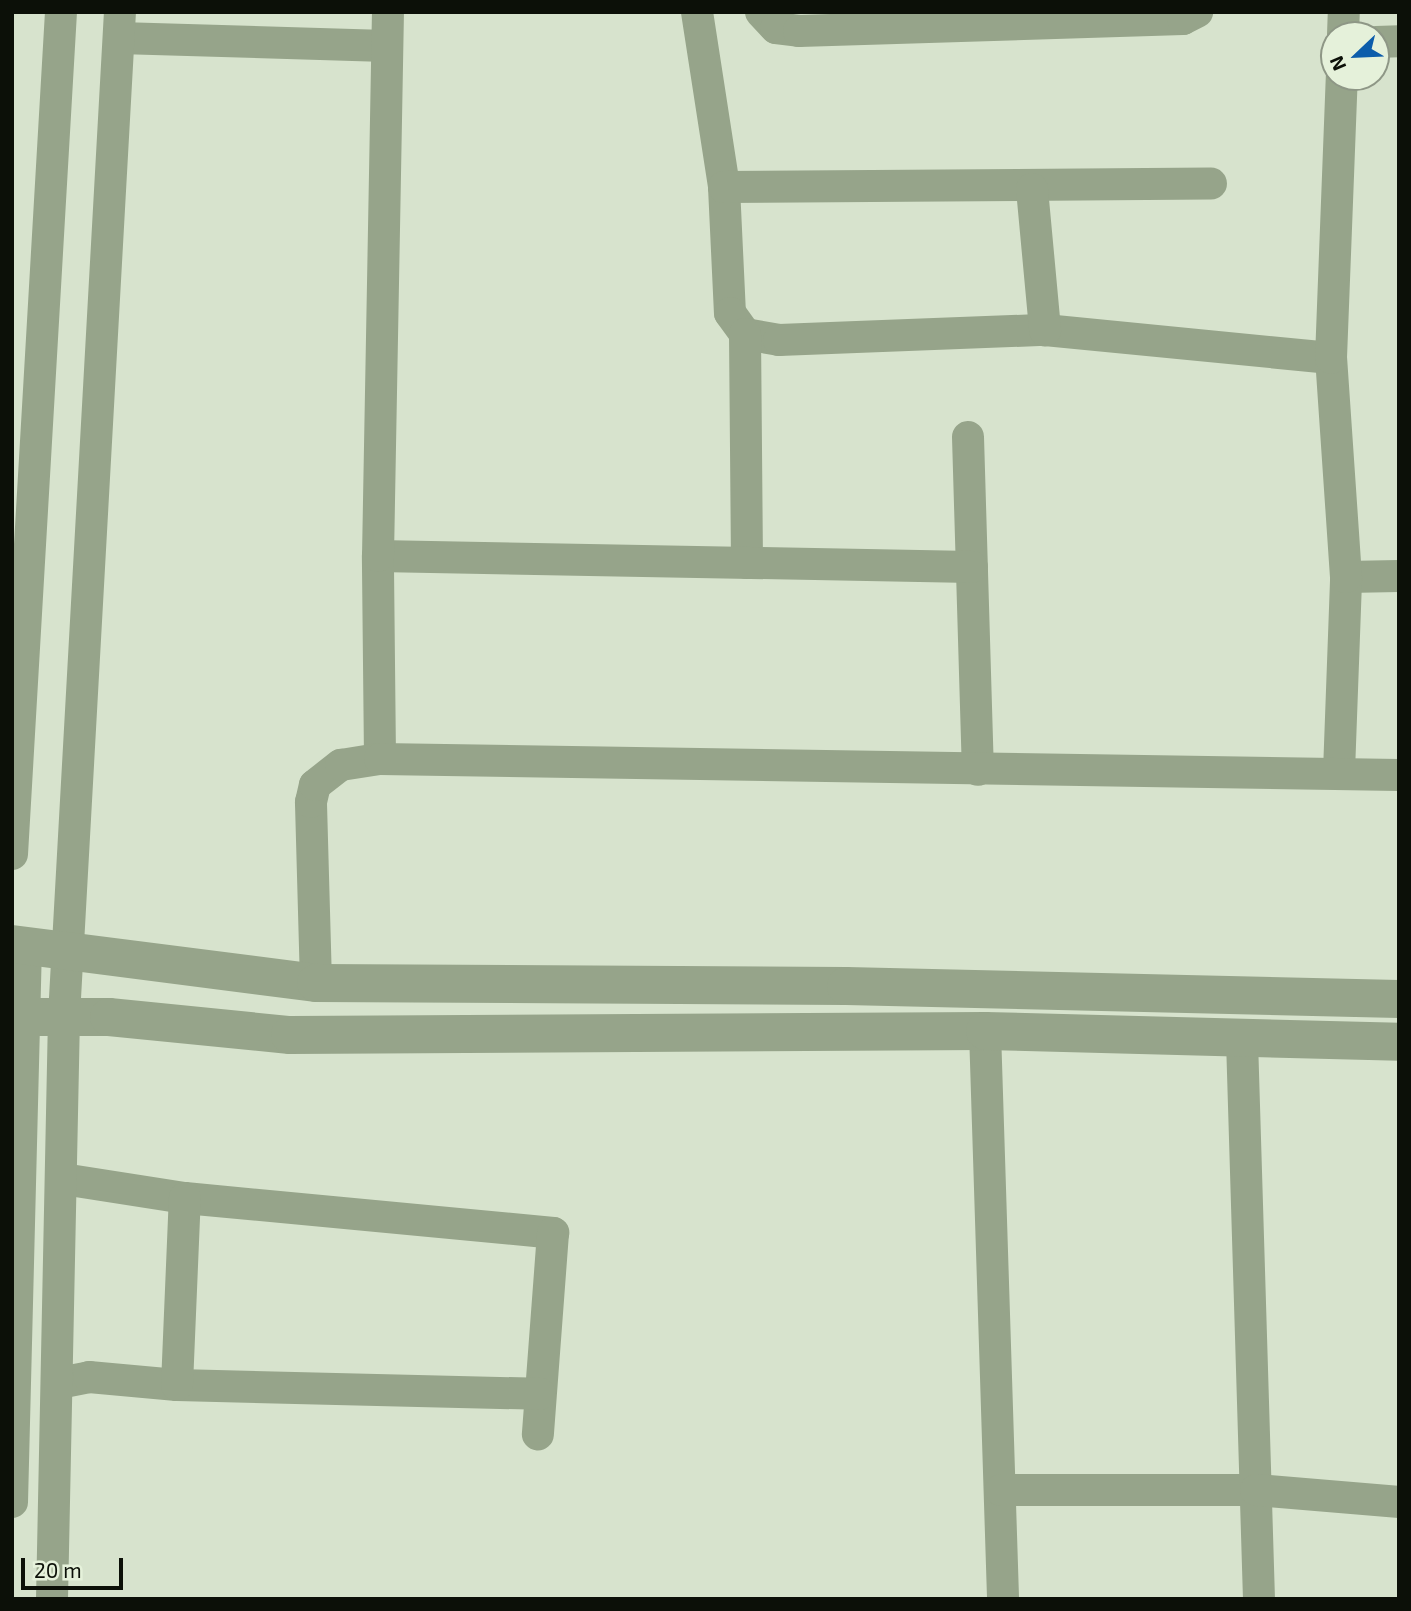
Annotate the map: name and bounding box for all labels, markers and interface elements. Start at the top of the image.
north arrow [1320,21,1390,91]
text: N [1324,53,1350,74]
scale bar [24,1544,126,1588]
text: 20 m [34,1557,82,1582]

